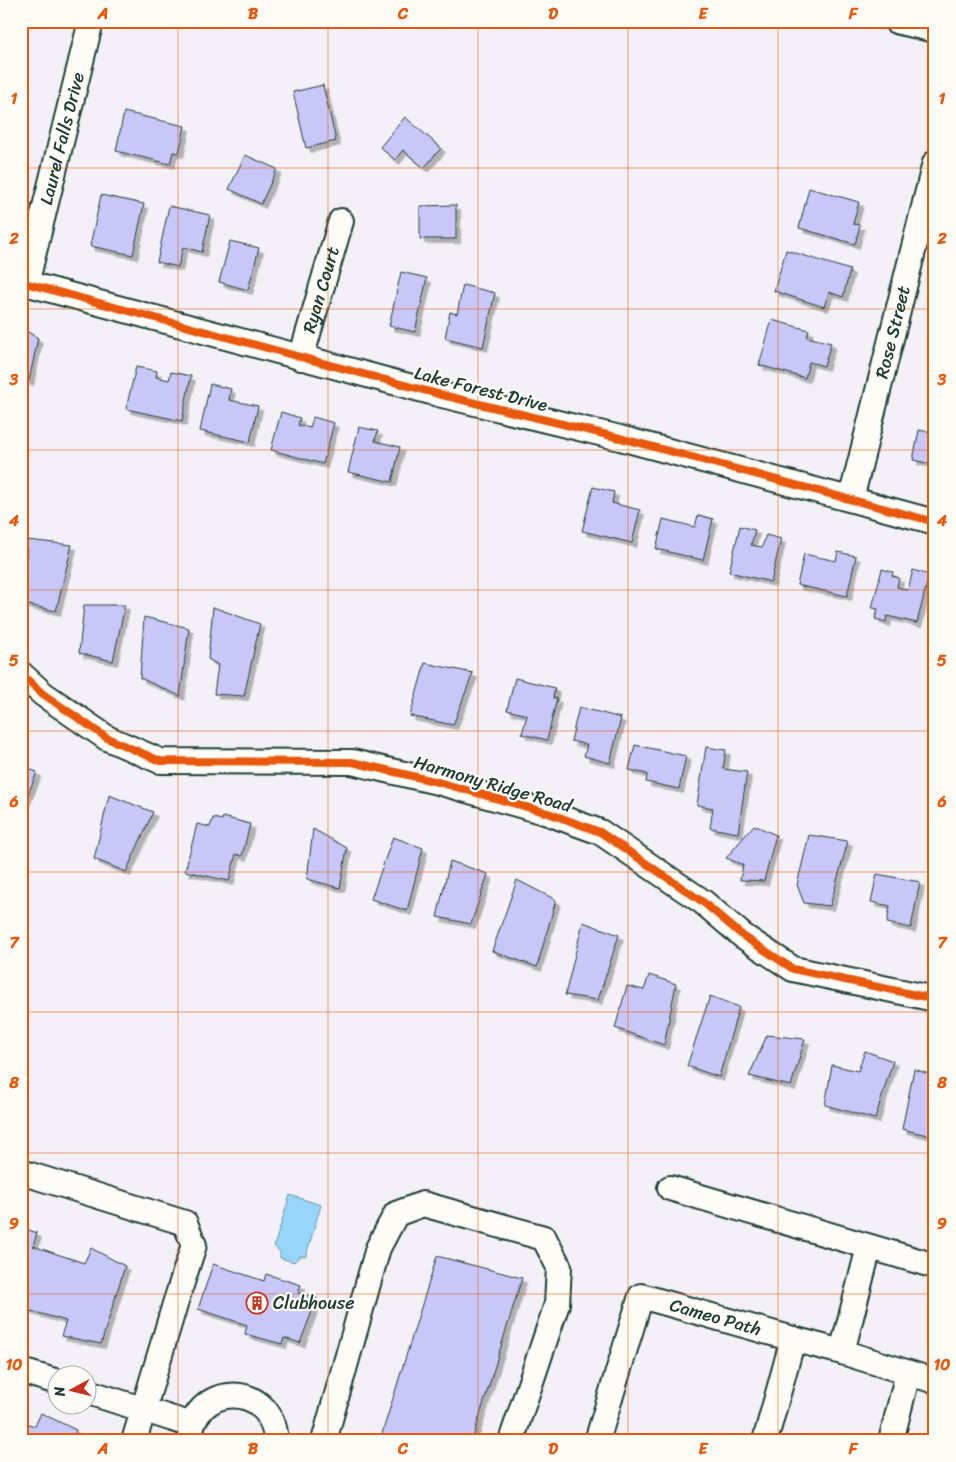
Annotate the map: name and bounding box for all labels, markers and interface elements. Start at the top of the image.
text: A [97,0,108,28]
text: B [248,0,259,28]
text: C [397,0,409,28]
text: D [548,0,558,28]
text: E [699,0,709,28]
text: F [848,0,859,28]
street label: Laurel Falls Drive [30,69,94,208]
text: 1 [11,84,18,113]
text: 1 [939,84,946,113]
text: 2 [8,224,19,253]
text: 2 [936,224,947,253]
street label: Ryan Court [293,243,349,337]
street label: Rose Street [866,282,920,382]
street label: Lake Forest Drive [411,357,551,421]
text: 3 [9,365,19,394]
text: 3 [937,365,947,394]
text: 4 [8,506,19,535]
text: 4 [936,506,947,535]
text: 5 [9,646,19,675]
text: 5 [937,646,947,675]
street label: Harmony Ridge Road [410,746,577,822]
text: 6 [8,787,19,816]
text: 6 [936,787,947,816]
text: 7 [9,928,20,957]
text: 7 [937,928,948,957]
text: 8 [8,1068,19,1097]
text: 8 [936,1068,947,1097]
text: 9 [9,1209,19,1238]
text: 9 [937,1209,947,1238]
place label: Clubhouse [273,1287,354,1319]
street label: Cameo Path [666,1289,765,1345]
building icon: Clubhouse [245,1291,269,1315]
text: 10 [6,1350,22,1379]
text: 10 [934,1350,950,1379]
north arrow [48,1364,98,1414]
text: N [47,1385,73,1399]
text: A [97,1434,108,1462]
text: B [248,1434,259,1462]
text: C [397,1434,409,1462]
text: D [548,1434,558,1462]
text: E [699,1434,709,1462]
text: F [848,1434,859,1462]

